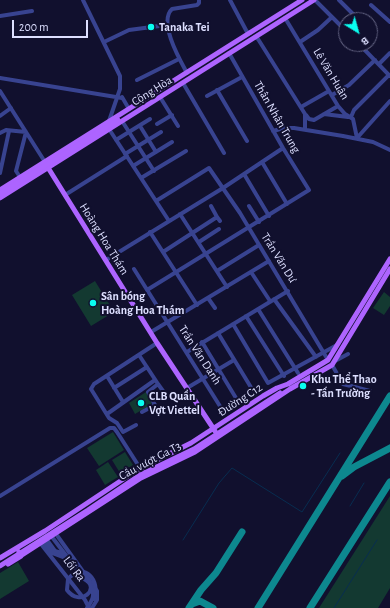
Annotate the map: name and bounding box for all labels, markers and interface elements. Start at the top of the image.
scale bar [14,12,90,38]
north arrow [338,12,378,52]
place label: Tanaka Tei [159,20,210,34]
text: 200 m [19,21,49,33]
marker: Tanaka Tei [146,22,156,32]
text: B [359,35,371,47]
street label: Lê Văn Huân [310,45,352,103]
street label: Cộng Hòa [129,73,175,109]
street label: Thân Nhân Trung [251,78,303,156]
street label: Hoàng Hoa Thám [76,201,132,277]
street label: Trần Văn Dư [258,230,300,286]
place label: Sân bóng Hoàng Hoa Thám [101,289,184,317]
marker: Sân bóng Hoàng Hoa Thám [88,298,98,308]
street label: Trần Văn Danh [176,323,224,387]
place label: Khu Thể Thao - Tấn Trường [311,372,377,400]
street label: Đường C12 [215,380,265,420]
marker: Khu Thể Thao - Tấn Trường [298,381,308,391]
place label: CLB Quần Vợt Viettel [149,389,200,417]
marker: CLB Quần Vợt Viettel [136,398,146,408]
street label: Cầu vượt Ga T3 [116,439,184,483]
street label: Lối Ra [60,554,88,584]

